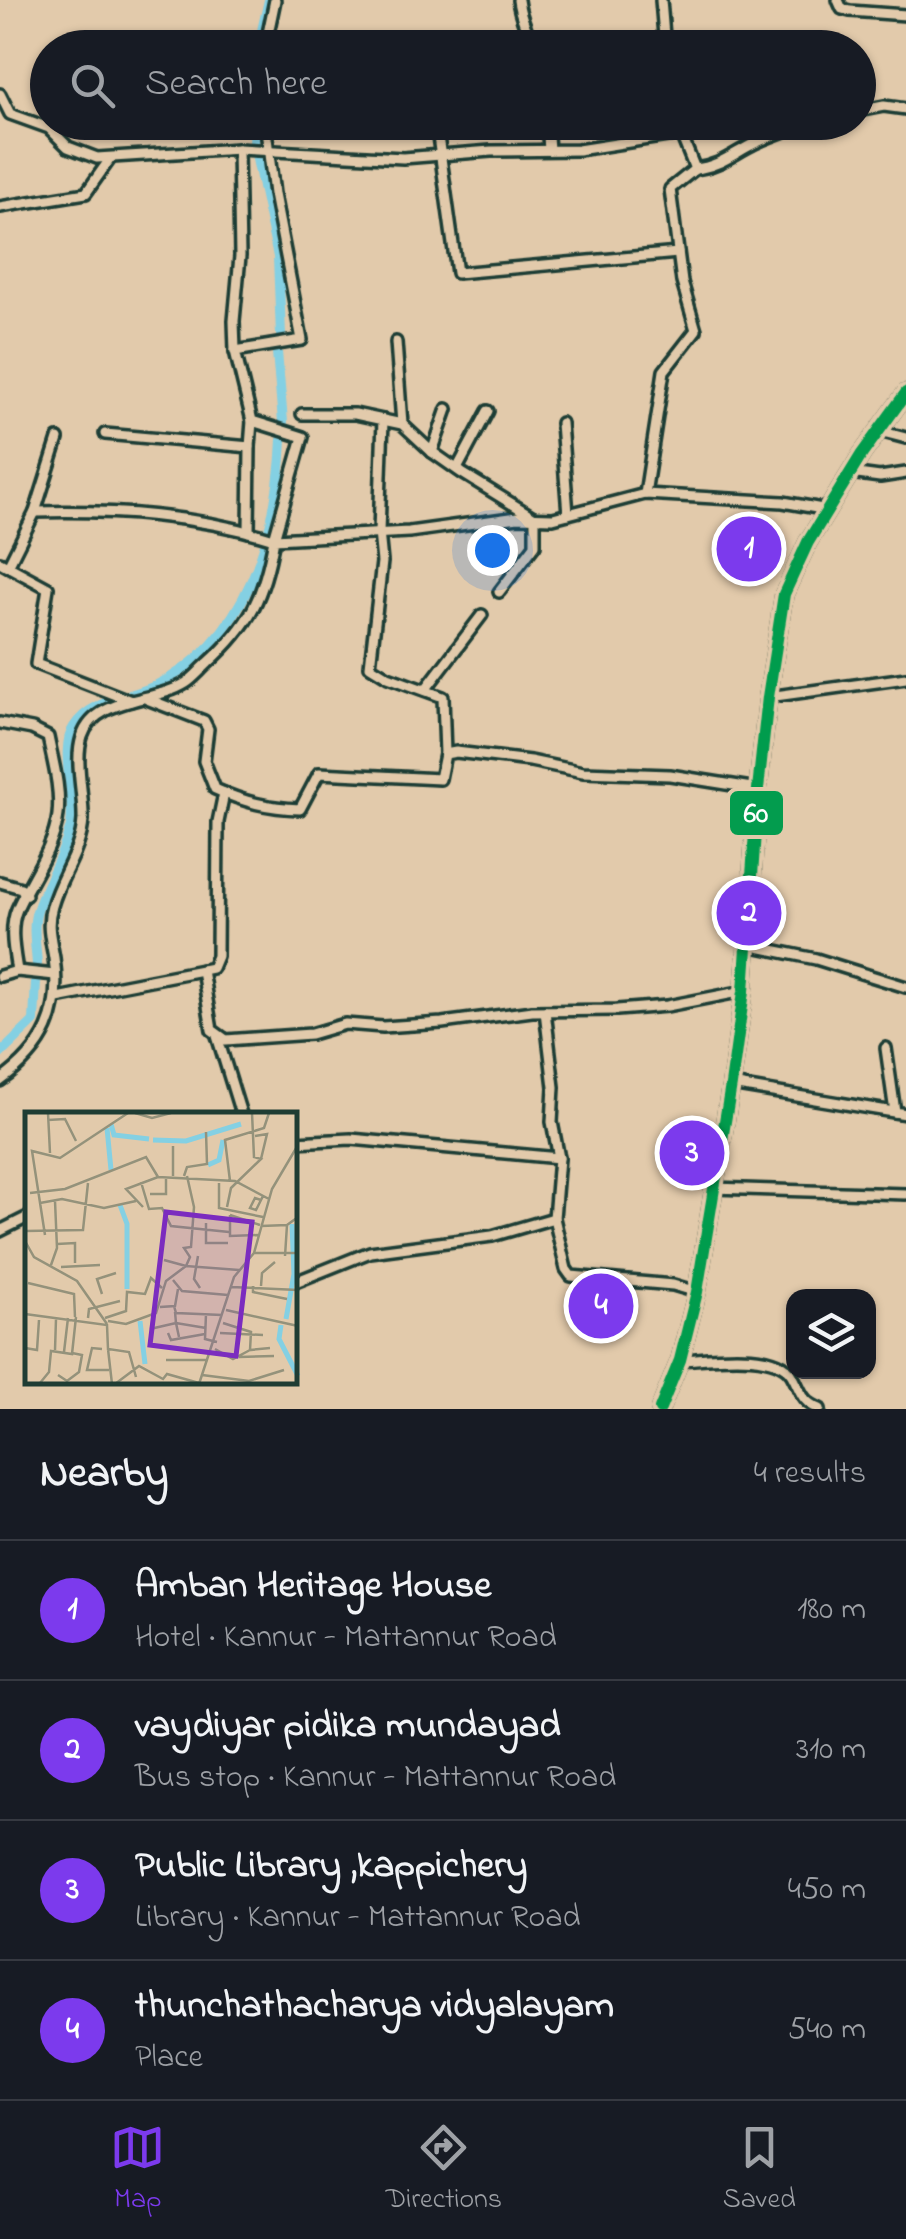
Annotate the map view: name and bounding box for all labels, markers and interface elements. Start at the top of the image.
search box [30,30,876,140]
text: Search here [145,57,327,113]
icon: search [65,58,120,113]
pin: 1 [716,512,782,586]
your location [467,525,518,576]
line badge: 60 [728,789,785,837]
text: 60 [744,795,768,836]
pin: 2 [716,876,782,950]
inset map [25,1112,298,1384]
pin: 3 [660,1116,724,1190]
pin: 4 [568,1268,634,1344]
map controls [786,1289,876,1379]
button: layers [786,1289,876,1379]
text: Nearby [40,1444,168,1505]
text: 4 results [754,1451,866,1498]
text: Amban Heritage House [135,1559,491,1615]
text: 1 [67,1587,78,1634]
text: 180 m [797,1587,866,1634]
text: Hotel · Kannur - Mattannur Road [135,1615,557,1662]
text: vaydiyar pidika mundayad [135,1699,561,1755]
text: 2 [65,1727,80,1774]
text: 310 m [796,1727,866,1774]
text: Bus stop · Kannur - Mattannur Road [135,1755,616,1802]
text: Public Library ,kappichery [135,1839,527,1895]
text: 3 [66,1867,79,1914]
text: 450 m [788,1867,866,1914]
text: Library · Kannur - Mattannur Road [135,1895,580,1942]
text: thunchathacharya vidyalayam [135,1979,614,2035]
text: 4 [66,2007,79,2054]
text: 540 m [788,2007,866,2054]
text: Place [135,2035,203,2082]
tab: Map [110,2120,165,2221]
tab: Directions [386,2120,502,2221]
tab: Saved [723,2120,796,2221]

